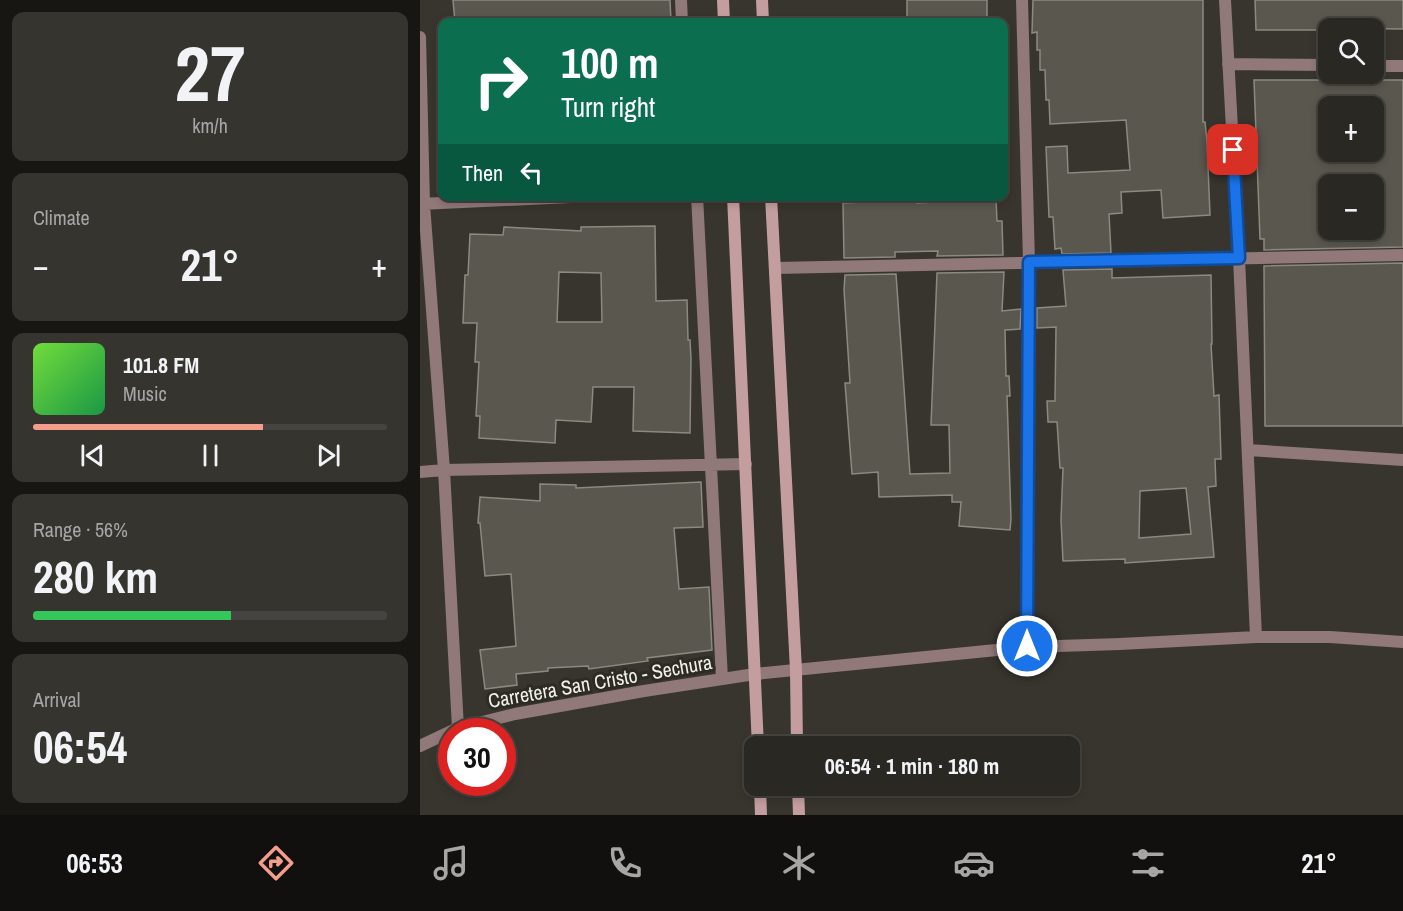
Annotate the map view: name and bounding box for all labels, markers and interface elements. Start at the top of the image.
map controls [1318,18,1384,240]
button: search [1318,18,1384,84]
text: 27 [174,20,246,125]
text: 100 m [561,35,659,91]
icon: right [462,42,540,120]
text: Turn right [561,89,655,125]
button: + [1318,96,1384,162]
text: km/h [192,112,228,139]
pin [1207,124,1258,175]
icon: arrive [1216,133,1249,166]
icon: left [515,156,548,189]
text: Then [462,158,503,188]
button: − [1318,174,1384,240]
text: Climate [33,204,90,231]
text: 21° [180,234,240,295]
text: − [33,243,49,287]
text: + [371,243,387,287]
text: 101.8 FM [123,350,199,380]
text: Music [123,380,167,407]
icon: previous [76,439,109,472]
icon: pause [194,439,227,472]
icon: next [312,439,345,472]
text: Range · 56% [33,516,128,543]
text: 280 km [33,546,158,607]
position arrow [995,614,1059,678]
street label: Carretera San Cristo - Sechura [486,648,714,714]
text: Arrival [33,686,80,713]
text: 06:54 [33,716,127,777]
speed limit sign: 30 [438,718,516,796]
text: 06:54 · 1 min · 180 m [825,751,999,781]
icon: directions [255,842,297,884]
icon: music [430,842,472,884]
icon: phone [604,842,646,884]
icon: climate [778,842,820,884]
icon: car [953,842,995,884]
icon: filters [1127,842,1169,884]
text: 06:53 [66,845,123,881]
text: 21° [1301,845,1337,881]

